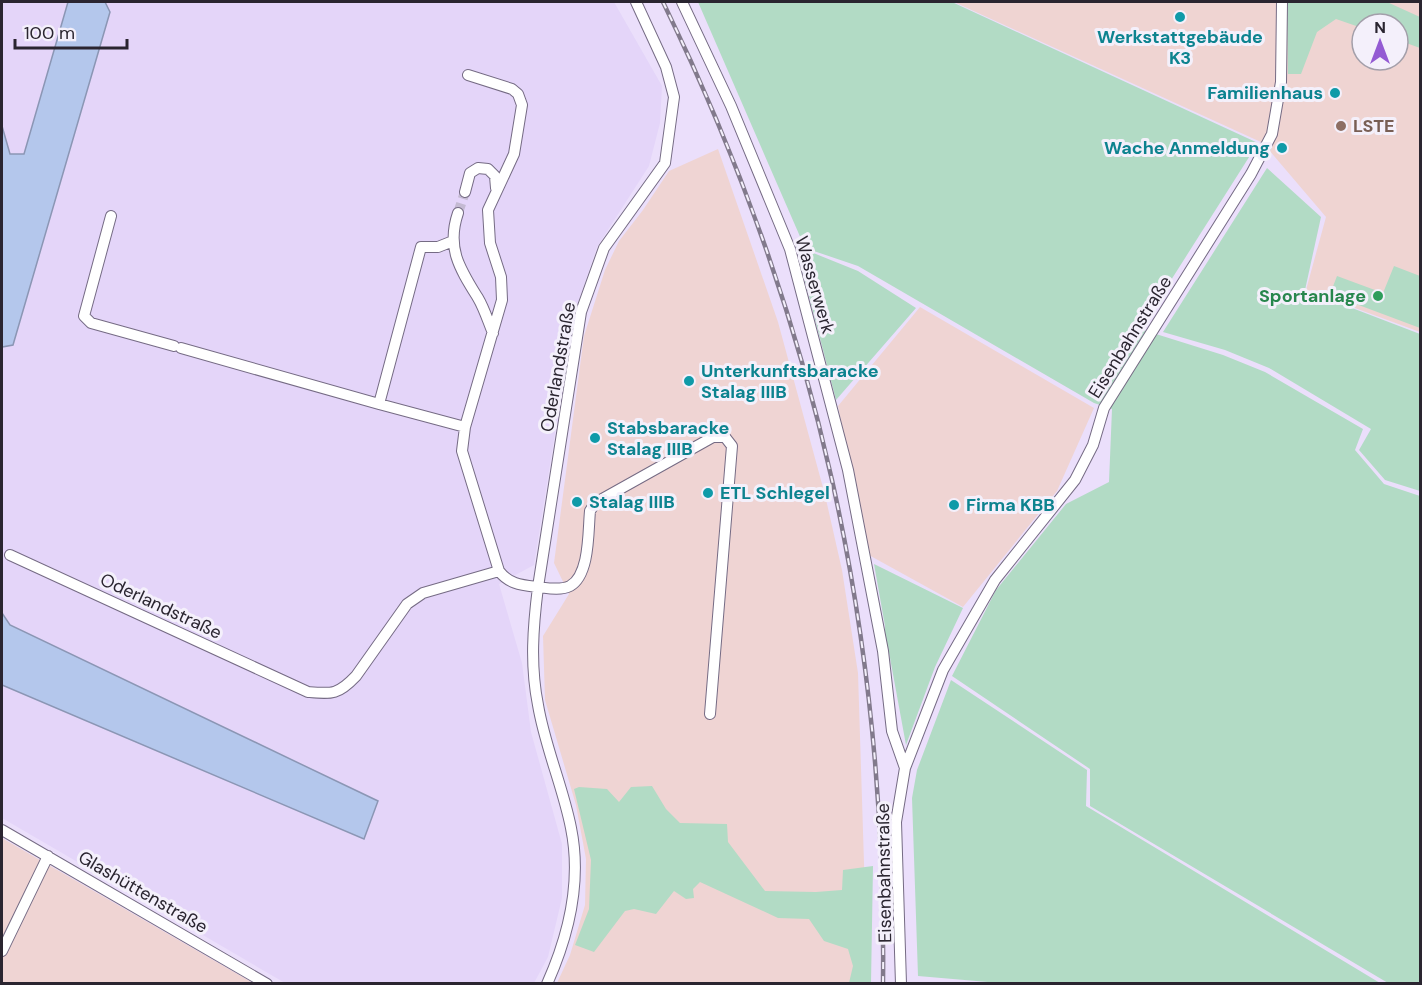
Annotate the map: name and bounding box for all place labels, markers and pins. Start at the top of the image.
marker: Werkstattgebäude K3 [1173,10,1187,24]
place label: Werkstattgebäude K3 [1097,25,1263,70]
place label: Familienhaus [1207,81,1323,105]
marker: Familienhaus [1328,86,1342,100]
place label: LSTE [1353,114,1395,138]
marker: LSTE [1334,119,1348,133]
place label: Wache Anmeldung [1104,136,1270,160]
marker: Wache Anmeldung [1275,141,1289,155]
place label: Sportanlage [1259,284,1366,308]
marker: Sportanlage [1371,289,1385,303]
place label: Unterkunftsbaracke Stalag IIIB [701,359,879,404]
marker: Unterkunftsbaracke Stalag IIIB [682,374,696,388]
place label: Stabsbaracke Stalag IIIB [607,416,729,461]
marker: Stabsbaracke Stalag IIIB [588,431,602,445]
place label: ETL Schlegel [720,481,830,505]
marker: ETL Schlegel [701,486,715,500]
place label: Stalag IIIB [589,490,675,514]
place label: Firma KBB [966,493,1055,517]
marker: Stalag IIIB [570,495,584,509]
marker: Firma KBB [947,498,961,512]

